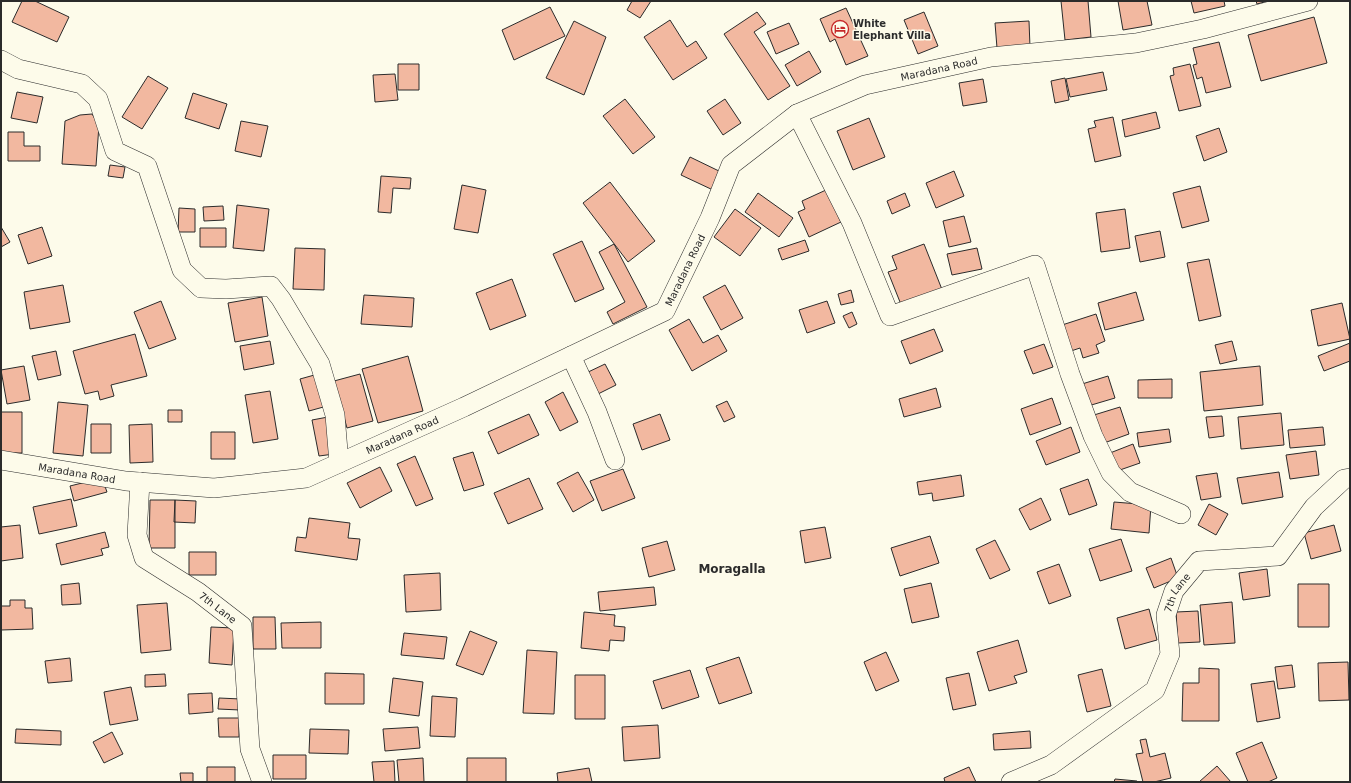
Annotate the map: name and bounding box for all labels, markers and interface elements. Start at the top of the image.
place label: White Elephant Villa [853,18,931,41]
hotel icon: White Elephant Villa [830,19,850,39]
street label: Maradana Road [900,55,979,83]
street label: Maradana Road [663,233,707,308]
street label: Maradana Road [364,414,440,456]
street label: Maradana Road [37,461,116,485]
district label: Moragalla [698,562,766,576]
street label: 7th Lane [1162,571,1193,614]
street label: 7th Lane [197,590,238,626]

